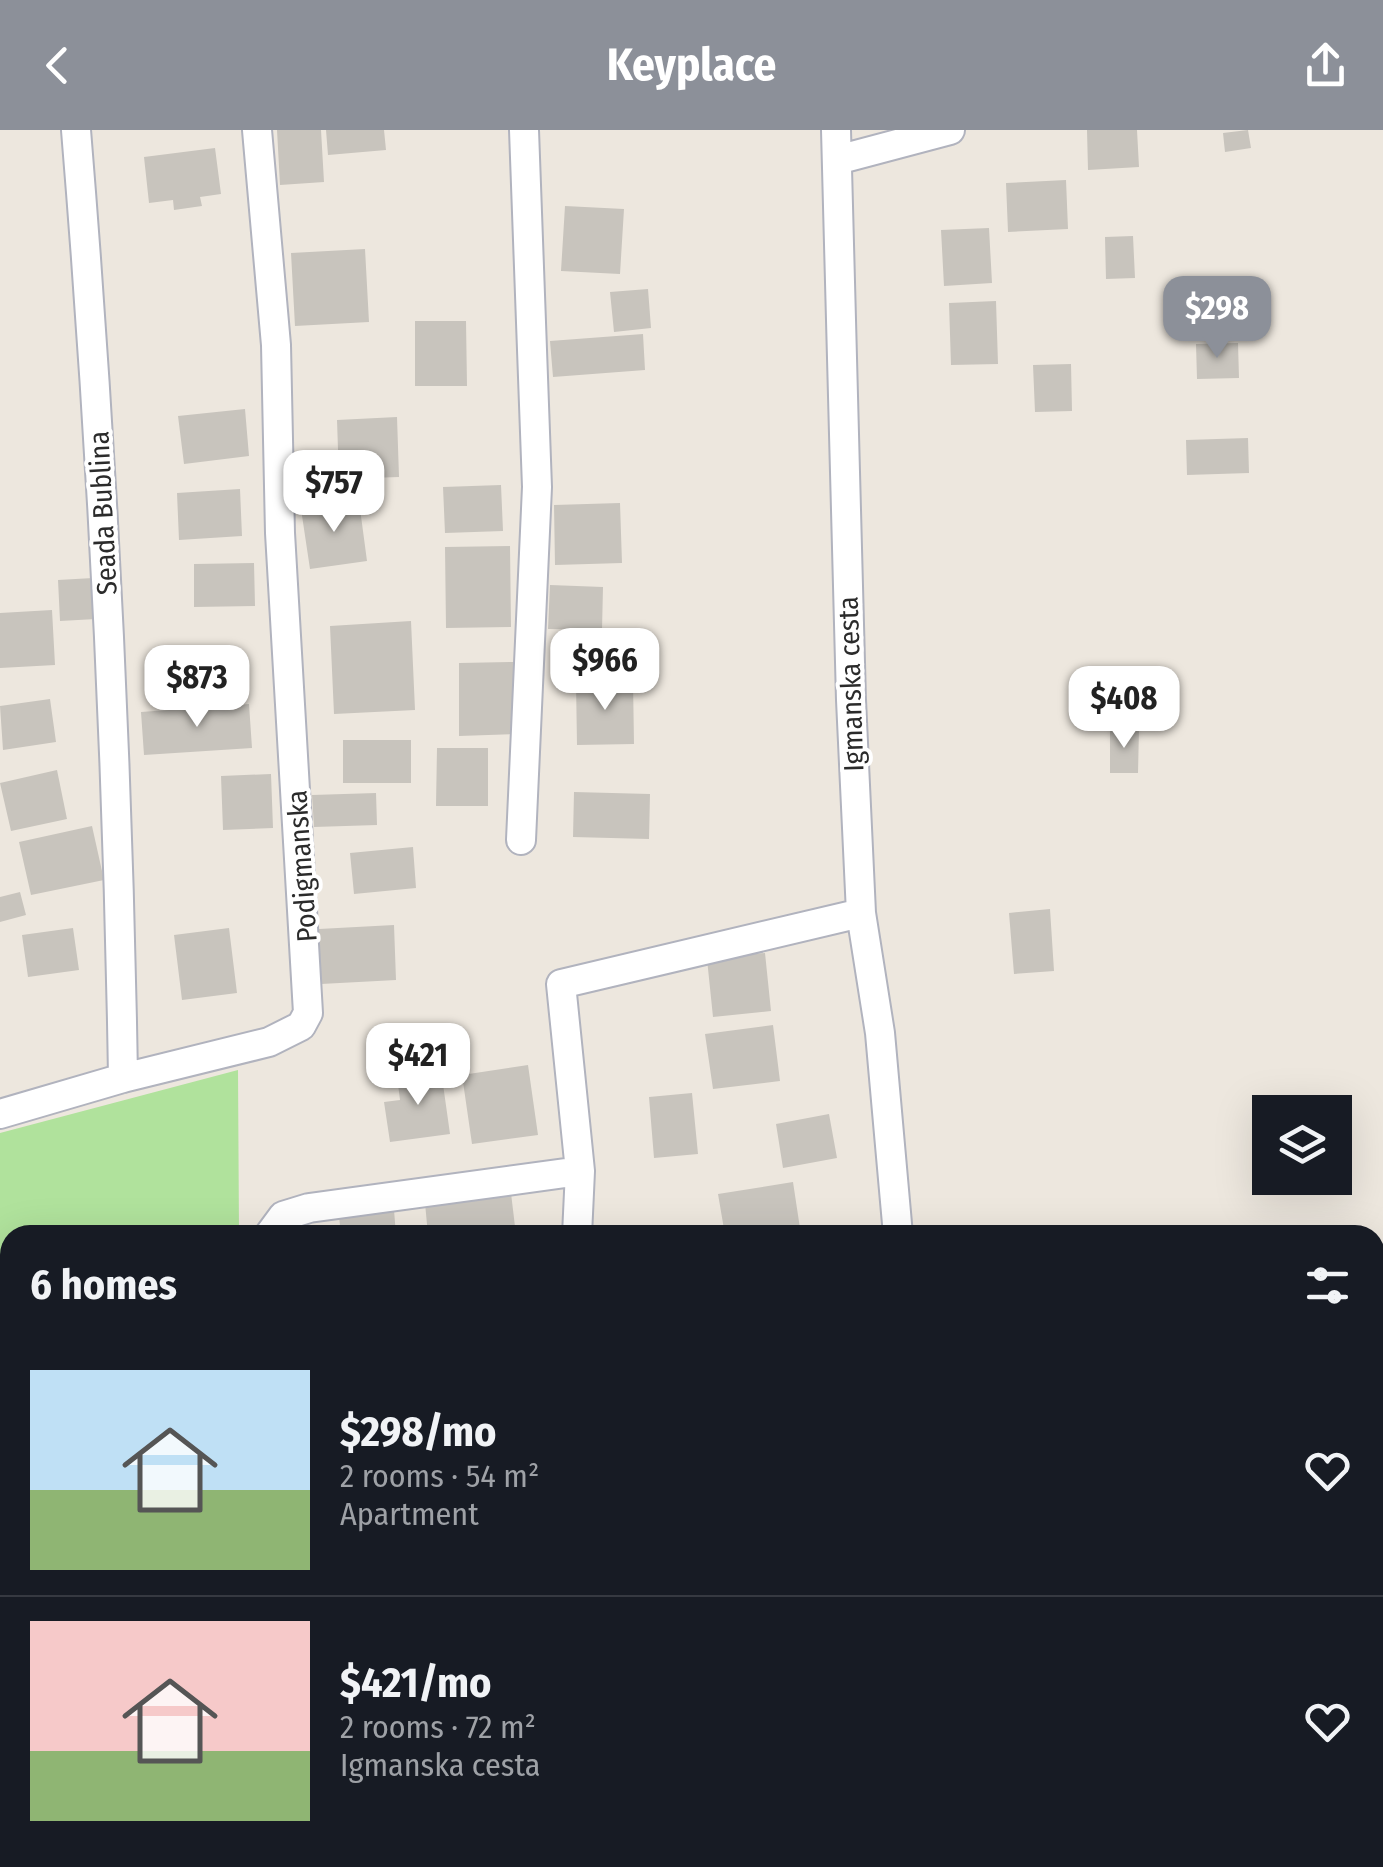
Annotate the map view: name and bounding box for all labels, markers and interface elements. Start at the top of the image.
icon: back [30,38,85,93]
text: Keyplace [607,38,776,92]
icon: share [1298,38,1353,93]
pin: $298 [1158,276,1276,361]
text: $298 [1185,289,1249,327]
street label: Seada Bublina [82,430,124,596]
pin: $757 [275,450,393,535]
text: $757 [305,463,363,501]
street label: Igmanska cesta [831,596,871,772]
pin: $966 [546,628,664,713]
text: $966 [572,641,638,679]
pin: $873 [138,645,256,730]
text: $873 [166,658,228,696]
pin: $408 [1065,666,1183,751]
text: $408 [1091,679,1157,717]
street label: Podigmanska [280,789,324,943]
pin: $421 [359,1023,477,1108]
text: $421 [388,1036,448,1074]
map controls [1252,1095,1352,1195]
button: layers [1252,1095,1352,1195]
icon: filters [1300,1258,1355,1313]
text: 6 homes [30,1260,177,1310]
text: $298/mo [340,1407,497,1457]
icon: home [110,1410,230,1530]
icon: heart [1300,1443,1355,1498]
text: 2 rooms · 54 m² [340,1457,539,1495]
text: Apartment [340,1495,479,1533]
text: $421/mo [340,1658,491,1708]
icon: home [110,1661,230,1781]
icon: heart [1300,1694,1355,1749]
text: 2 rooms · 72 m² [340,1708,536,1746]
text: Igmanska cesta [340,1746,540,1784]

